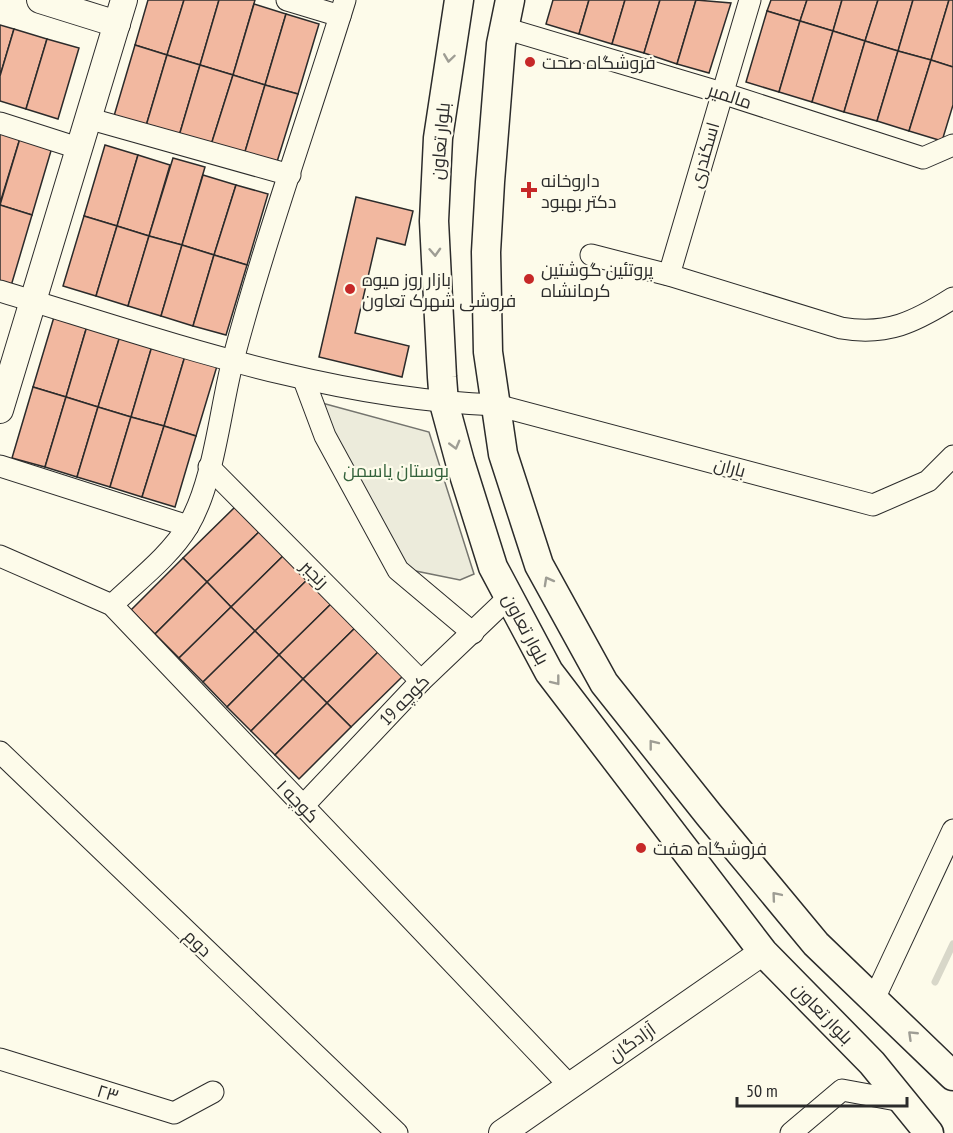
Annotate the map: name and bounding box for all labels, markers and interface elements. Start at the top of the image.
place label: فروشگاه صحت [542,51,656,74]
one-way arrow [444,53,456,62]
marker: فروشگاه صحت [523,55,537,69]
street label: مالمیر [704,78,755,114]
street label: بلوار تعاون [425,101,455,181]
street label: اسکندری [684,119,724,191]
place label: داروخانه دکتر بهبود [541,169,617,213]
marker: داروخانه دکتر بهبود [522,183,536,197]
one-way arrow [429,247,442,256]
place label: پروتئین گوشتین کرمانشاه [541,258,654,302]
place label: بازار روز میوه فروشی شهرک تعاون [362,268,516,312]
marker: پروتئین گوشتین کرمانشاه [522,272,536,286]
marker: بازار روز میوه فروشی شهرک تعاون [343,282,357,296]
one-way arrow [448,440,461,450]
street label: باران [712,452,748,482]
park label: بوستان یاسمن [343,459,449,482]
street label: رنجبر [295,554,334,593]
one-way arrow [544,577,555,587]
street label: بلوار تعاون [498,589,554,669]
street label: کوچه 19 [374,670,435,731]
one-way arrow [548,674,559,685]
one-way arrow [649,740,660,751]
street label: کوچه ۱ [271,775,324,828]
place label: فروشگاه هفت [653,837,767,860]
marker: فروشگاه هفت [634,841,648,855]
one-way arrow [772,891,783,902]
street label: دوم [179,924,217,962]
street label: بلوار تعاون [788,977,858,1049]
street label: آزادگان [604,1017,660,1066]
one-way arrow [908,1031,918,1042]
scale bar [737,1070,906,1108]
street label: ۲۳ [94,1079,122,1107]
text: 50 m [746,1079,778,1102]

